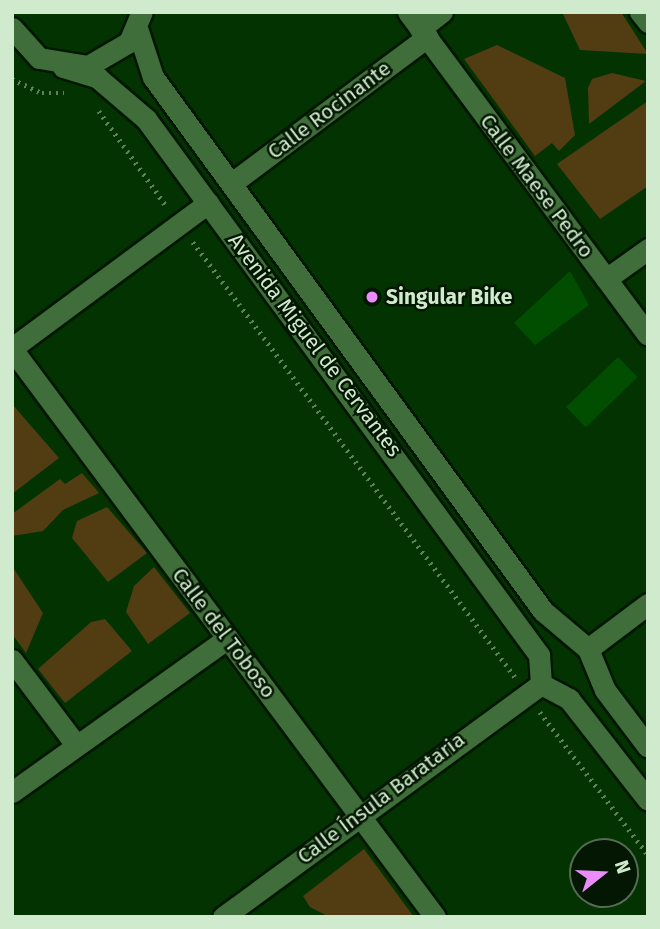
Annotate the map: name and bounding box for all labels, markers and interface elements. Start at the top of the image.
street label: Calle Rocinante [263,56,395,164]
street label: Calle Maese Pedro [475,109,599,263]
street label: Avenida Miguel de Cervantes [223,229,407,461]
place label: Singular Bike [386,284,512,310]
marker: Singular Bike [364,289,380,305]
street label: Calle del Toboso [167,563,281,703]
street label: Calle Ínsula Barataria [292,727,470,869]
north arrow [569,838,639,908]
text: N [610,857,635,877]

